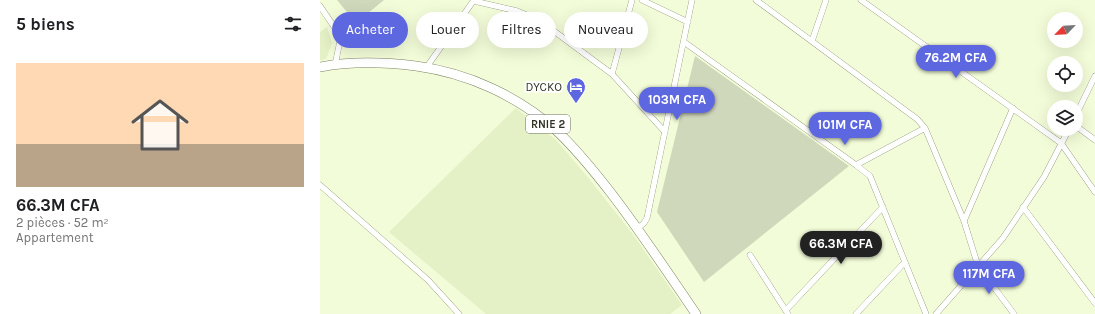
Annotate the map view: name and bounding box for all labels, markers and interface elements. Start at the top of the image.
chip: Acheter [332,12,408,48]
chip: Louer [416,12,479,48]
chip: Filtres [487,12,556,48]
chip: Nouveau [564,12,648,48]
north arrow [1047,12,1083,48]
map controls [1047,12,1083,136]
icon: filters [282,13,304,35]
text: 5 biens [16,14,75,34]
pin: 76.2M CFA [910,45,1002,79]
text: 76.2M CFA [925,50,987,65]
button: locate [1047,56,1083,92]
hotel icon: DYCKO [565,76,587,104]
place label: DYCKO [526,80,562,94]
pin: 103M CFA [636,87,718,121]
icon: home [124,89,196,161]
text: 103M CFA [648,92,706,107]
button: layers [1047,100,1083,136]
pin: 101M CFA [804,112,886,146]
road number: RNIE 2 [526,115,570,133]
text: 101M CFA [818,117,872,132]
text: 66.3M CFA [16,195,100,215]
text: 2 pièces · 52 m² [16,215,109,230]
text: Appartement [16,230,94,245]
pin: 66.3M CFA [795,231,887,265]
text: 66.3M CFA [809,236,873,251]
pin: 117M CFA [948,261,1030,295]
text: 117M CFA [962,266,1016,281]

